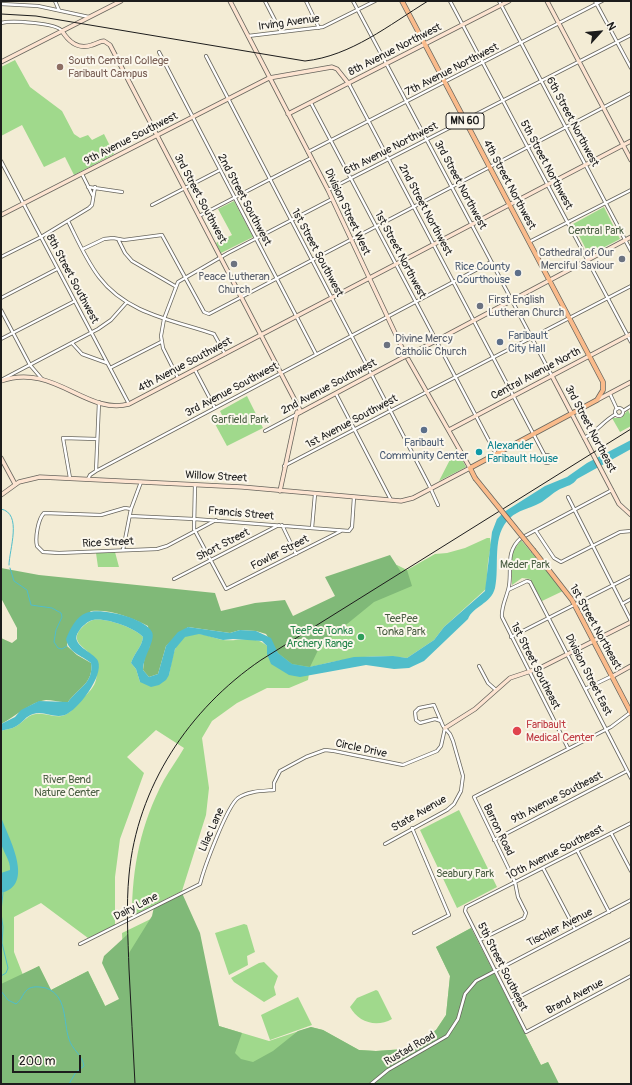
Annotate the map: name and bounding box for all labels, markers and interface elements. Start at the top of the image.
street label: Irving Avenue [257,12,321,34]
north arrow [580,12,620,52]
text: N [604,20,619,33]
street label: 8th Avenue Northwest [346,21,444,79]
street label: 7th Avenue Northwest [403,41,501,99]
place label: South Central College Faribault Campus [68,54,169,80]
marker: South Central College Faribault Campus [55,62,65,72]
street label: 6th Street Northwest [543,75,601,169]
street label: 9th Avenue Southwest [82,110,180,168]
road number: MN 60 [446,113,484,129]
street label: 5th Street Northwest [517,118,575,212]
street label: 6th Avenue Northwest [342,120,440,178]
street label: 3rd Street Northwest [431,138,489,232]
street label: 4th Street Northwest [480,138,538,232]
street label: 3rd Street Southwest [171,152,229,246]
street label: 2nd Street Southwest [214,152,274,248]
street label: 2nd Street Northwest [395,162,455,258]
street label: Division Street West [321,167,373,257]
street label: 1st Street Southwest [288,207,346,299]
street label: 1st Street Northwest [371,209,429,301]
park label: Central Park [568,224,624,238]
street label: 8th Street Southwest [43,232,101,326]
place label: Cathedral of Our Merciful Saviour [539,246,614,272]
marker: Cathedral of Our Merciful Saviour [617,254,627,264]
marker: Peace Lutheran Church [229,259,239,269]
place label: Rice County Courthouse [455,260,510,286]
marker: Rice County Courthouse [513,268,523,278]
place label: Peace Lutheran Church [198,270,270,296]
place label: First English Lutheran Church [488,293,564,319]
marker: First English Lutheran Church [475,301,485,311]
place label: Faribault City Hall [508,329,548,355]
place label: Divine Mercy Catholic Church [395,332,467,358]
street label: 4th Avenue Southwest [136,335,234,395]
marker: Faribault City Hall [495,337,505,347]
marker: Divine Mercy Catholic Church [382,340,392,350]
street label: Central Avenue North [489,345,583,403]
street label: 2nd Avenue Southwest [279,356,379,418]
street label: 3rd Avenue Southwest [183,360,281,420]
street label: 3rd Street Northeast [561,383,619,475]
street label: 1st Avenue Southwest [304,392,400,452]
park label: Garfield Park [211,413,269,427]
marker: Faribault Community Center [419,425,429,435]
place label: Faribault Community Center [379,436,469,462]
place label: Alexander Faribault House [487,439,558,465]
marker: Alexander Faribault House [474,447,484,457]
street label: Willow Street [185,469,247,485]
street label: Francis Street [207,505,275,523]
street label: Short Street [194,526,252,564]
street label: Fowler Street [249,533,311,573]
street label: Rice Street [82,535,134,551]
park label: Meder Park [500,558,550,572]
street label: 1st Street Northeast [566,582,624,672]
park label: TeePee Tonka Park [377,612,425,638]
street label: 1st Street Southeast [507,620,563,712]
place label: TeePee Tonka Archery Range [286,624,353,650]
marker: TeePee Tonka Archery Range [356,632,366,642]
street label: Division Street East [562,632,614,718]
place label: Faribault Medical Center [526,718,594,744]
marker: Faribault Medical Center [511,725,523,737]
street label: Circle Drive [334,737,388,761]
street label: 9th Avenue Southeast [509,769,605,827]
park label: River Bend Nature Center [34,773,100,799]
street label: State Avenue [389,793,449,835]
street label: Barron Road [480,802,516,858]
street label: Lilac Lane [197,806,227,854]
street label: 10th Avenue Southeast [504,823,606,883]
park label: Seabury Park [436,867,494,881]
street label: Dairy Lane [112,890,160,924]
street label: Tischler Avenue [525,906,595,950]
street label: 5th Street Southeast [474,921,530,1013]
street label: Brand Avenue [544,976,606,1018]
street label: Rustad Road [382,1029,438,1069]
scale bar [14,1047,83,1073]
text: 200 m [19,1054,55,1069]

